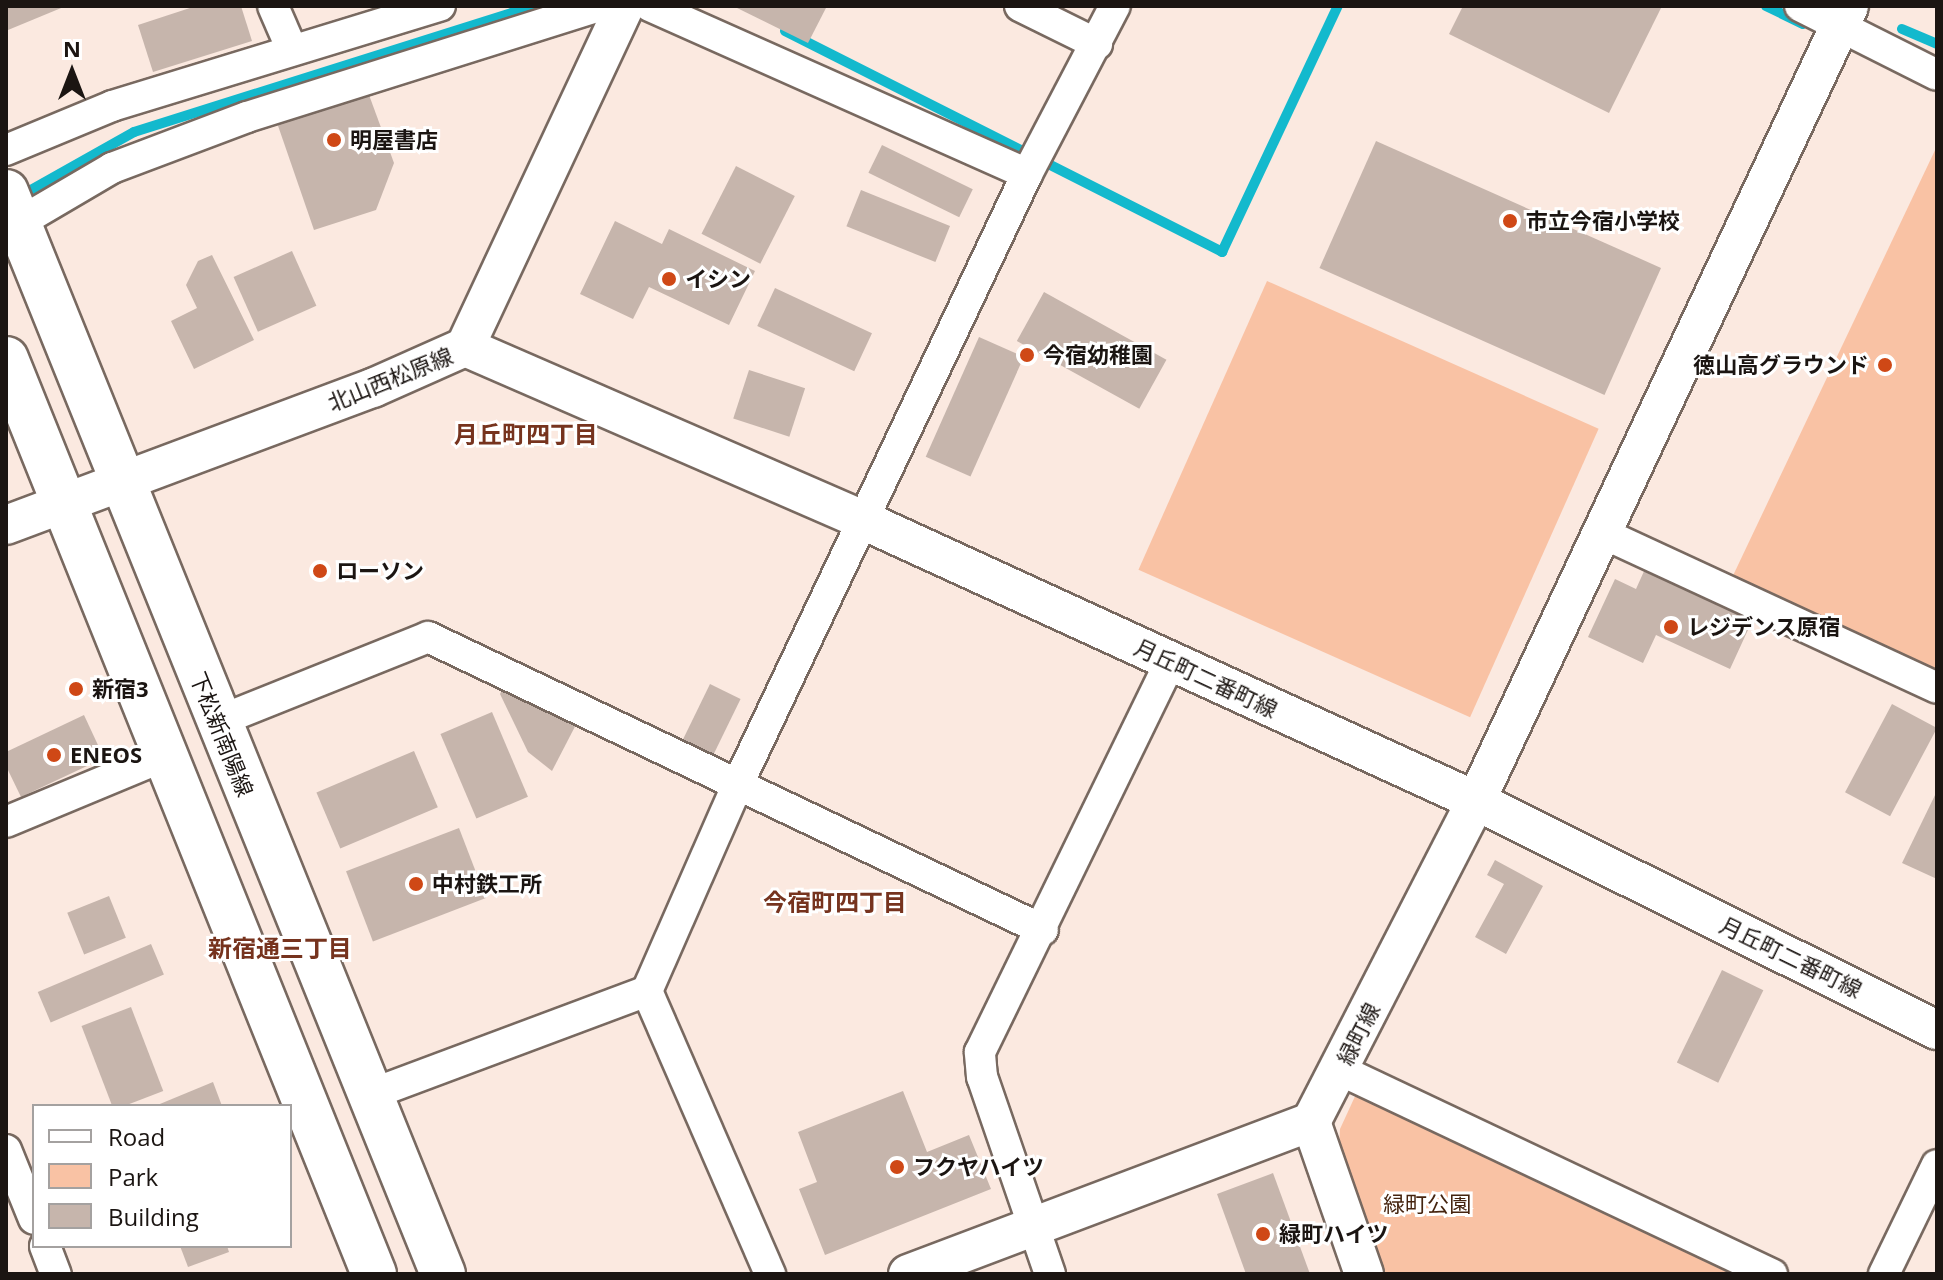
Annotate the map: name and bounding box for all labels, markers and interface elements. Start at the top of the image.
north arrow [32,32,112,112]
text: N [63,33,81,63]
place label: 明屋書店 [350,127,438,153]
marker: 明屋書店 [325,131,343,149]
place label: 市立今宿小学校 [1526,208,1680,234]
marker: 市立今宿小学校 [1501,212,1519,230]
place label: イシン [685,266,751,292]
marker: イシン [660,270,678,288]
street label: 北山西松原線 [324,342,456,416]
place label: 今宿幼稚園 [1043,342,1153,368]
marker: 今宿幼稚園 [1018,346,1036,364]
place label: 徳山高グラウンド [1693,352,1869,378]
marker: 徳山高グラウンド [1876,356,1894,374]
district label: 月丘町四丁目 [454,420,598,448]
place label: ローソン [336,558,424,584]
marker: ローソン [311,562,329,580]
place label: レジデンス原宿 [1687,614,1841,640]
marker: レジデンス原宿 [1662,618,1680,636]
street label: 月丘町二番町線 [1131,633,1281,723]
street label: 下松新南陽線 [185,668,259,800]
place label: 新宿3 [92,676,149,702]
marker: 新宿3 [67,680,85,698]
place label: ENEOS [70,742,142,768]
marker: ENEOS [45,746,63,764]
place label: 中村鉄工所 [432,871,542,897]
marker: 中村鉄工所 [407,875,425,893]
district label: 今宿町四丁目 [763,888,907,916]
street label: 月丘町二番町線 [1716,911,1866,1003]
district label: 新宿通三丁目 [208,934,352,962]
street label: 緑町線 [1331,999,1385,1069]
legend [32,1104,292,1248]
text: Road [108,1120,165,1153]
place label: フクヤハイツ [913,1154,1045,1180]
marker: フクヤハイツ [888,1158,906,1176]
text: Park [108,1160,158,1193]
park label: 緑町公園 [1383,1191,1471,1217]
text: Building [108,1200,199,1233]
place label: 緑町ハイツ [1279,1221,1389,1247]
marker: 緑町ハイツ [1254,1225,1272,1243]

